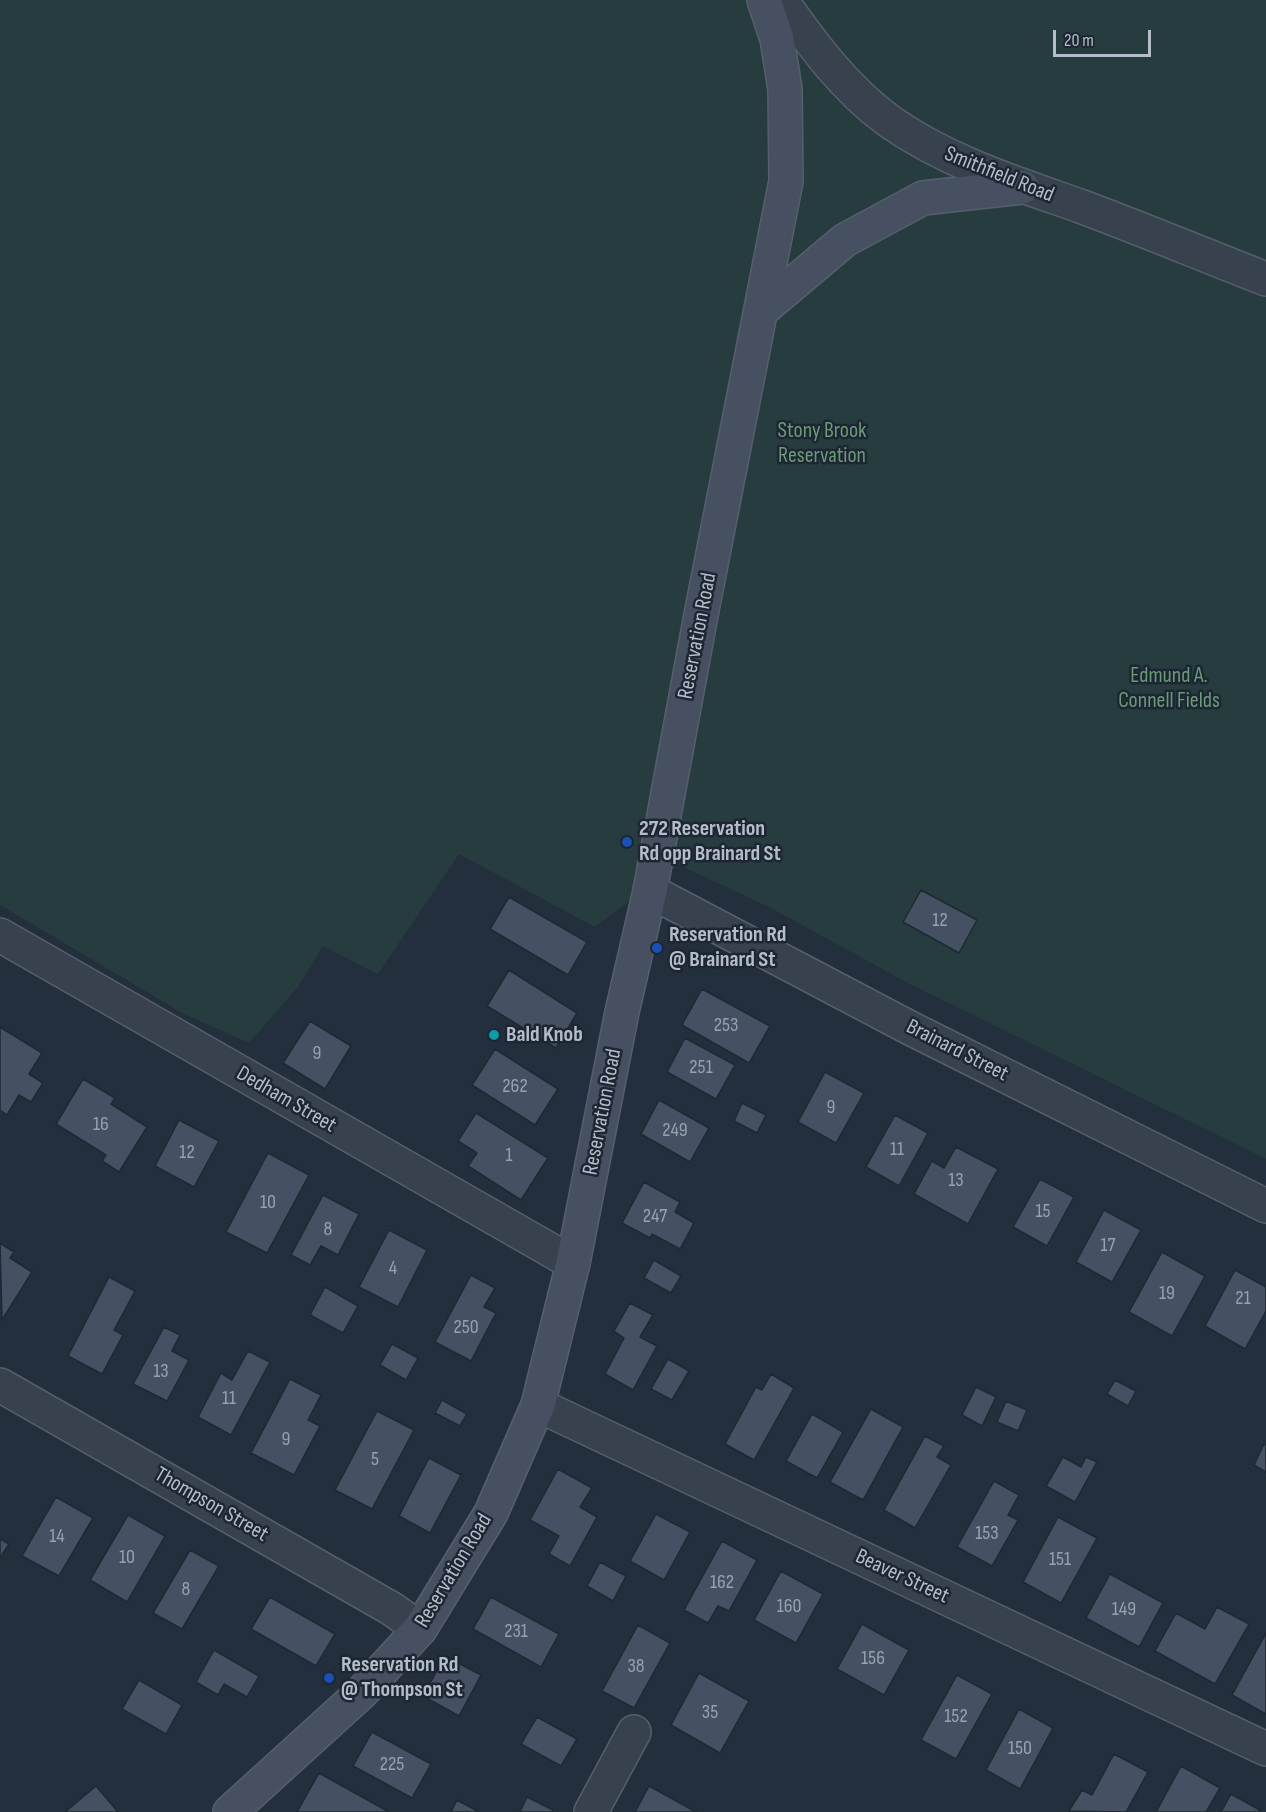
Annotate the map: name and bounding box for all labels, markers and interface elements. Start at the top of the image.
scale bar [1056,18,1154,56]
text: 20 m [1064,30,1094,51]
street label: Smithfield Road [940,141,1058,209]
park label: Stony Brook Reservation [778,418,866,470]
street label: Reservation Road [673,571,723,701]
park label: Edmund A. Connell Fields [1118,663,1220,714]
place label: 272 Reservation Rd opp Brainard St [639,816,781,867]
marker: 272 Reservation Rd opp Brainard St [620,835,634,849]
house number: 12 [932,909,948,933]
place label: Reservation Rd @ Brainard St [669,922,786,974]
marker: Reservation Rd @ Brainard St [650,941,664,955]
house number: 253 [714,1014,738,1038]
street label: Brainard Street [901,1014,1013,1088]
place label: Bald Knob [506,1022,583,1048]
marker: Bald Knob [487,1028,501,1042]
house number: 9 [313,1042,321,1066]
street label: Reservation Road [578,1047,628,1177]
house number: 251 [689,1056,713,1080]
street label: Dedham Street [231,1061,341,1139]
house number: 262 [502,1075,528,1099]
house number: 9 [827,1096,835,1120]
house number: 16 [93,1113,109,1137]
house number: 249 [662,1119,688,1143]
house number: 11 [890,1138,904,1162]
house number: 12 [179,1141,195,1165]
house number: 1 [506,1144,512,1168]
house number: 13 [948,1169,964,1193]
house number: 10 [260,1191,276,1215]
house number: 15 [1035,1200,1051,1224]
house number: 247 [643,1205,667,1229]
house number: 8 [324,1218,332,1242]
house number: 17 [1101,1234,1115,1258]
house number: 4 [389,1257,397,1281]
house number: 19 [1159,1282,1175,1306]
house number: 21 [1235,1287,1251,1311]
house number: 250 [453,1316,479,1340]
house number: 13 [153,1360,169,1384]
house number: 11 [222,1387,236,1411]
house number: 9 [282,1428,290,1452]
house number: 5 [371,1448,379,1472]
street label: Thompson Street [149,1462,273,1548]
street label: Reservation Road [410,1509,498,1633]
house number: 153 [975,1522,999,1546]
house number: 14 [49,1525,65,1549]
street label: Beaver Street [851,1544,953,1610]
house number: 10 [119,1546,135,1570]
house number: 151 [1049,1548,1071,1572]
house number: 162 [710,1571,734,1595]
house number: 8 [182,1578,190,1602]
house number: 160 [777,1595,801,1619]
house number: 149 [1112,1598,1136,1622]
house number: 231 [504,1620,528,1644]
house number: 156 [861,1647,885,1671]
place label: Reservation Rd @ Thompson St [341,1652,463,1704]
house number: 38 [627,1655,645,1679]
marker: Reservation Rd @ Thompson St [322,1671,336,1685]
house number: 35 [702,1701,718,1725]
house number: 152 [944,1705,968,1729]
house number: 150 [1008,1737,1032,1761]
house number: 225 [380,1753,404,1777]

